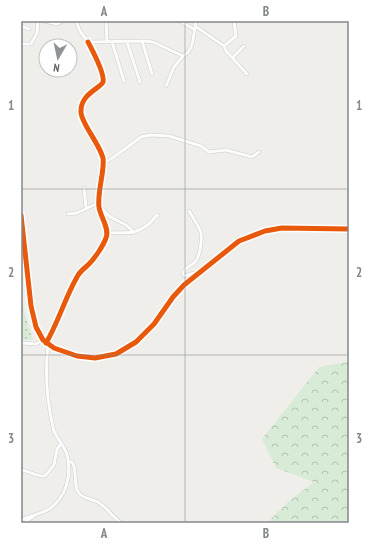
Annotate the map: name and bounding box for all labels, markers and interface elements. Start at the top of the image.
text: A [100,3,108,20]
text: B [263,3,269,20]
north arrow [38,38,78,78]
text: N [52,60,60,75]
text: 1 [8,97,14,114]
text: 1 [356,97,362,114]
text: 2 [8,264,14,281]
text: 2 [356,264,362,281]
text: 3 [8,430,14,447]
text: 3 [356,430,362,447]
text: A [100,525,108,542]
text: B [263,525,269,542]

